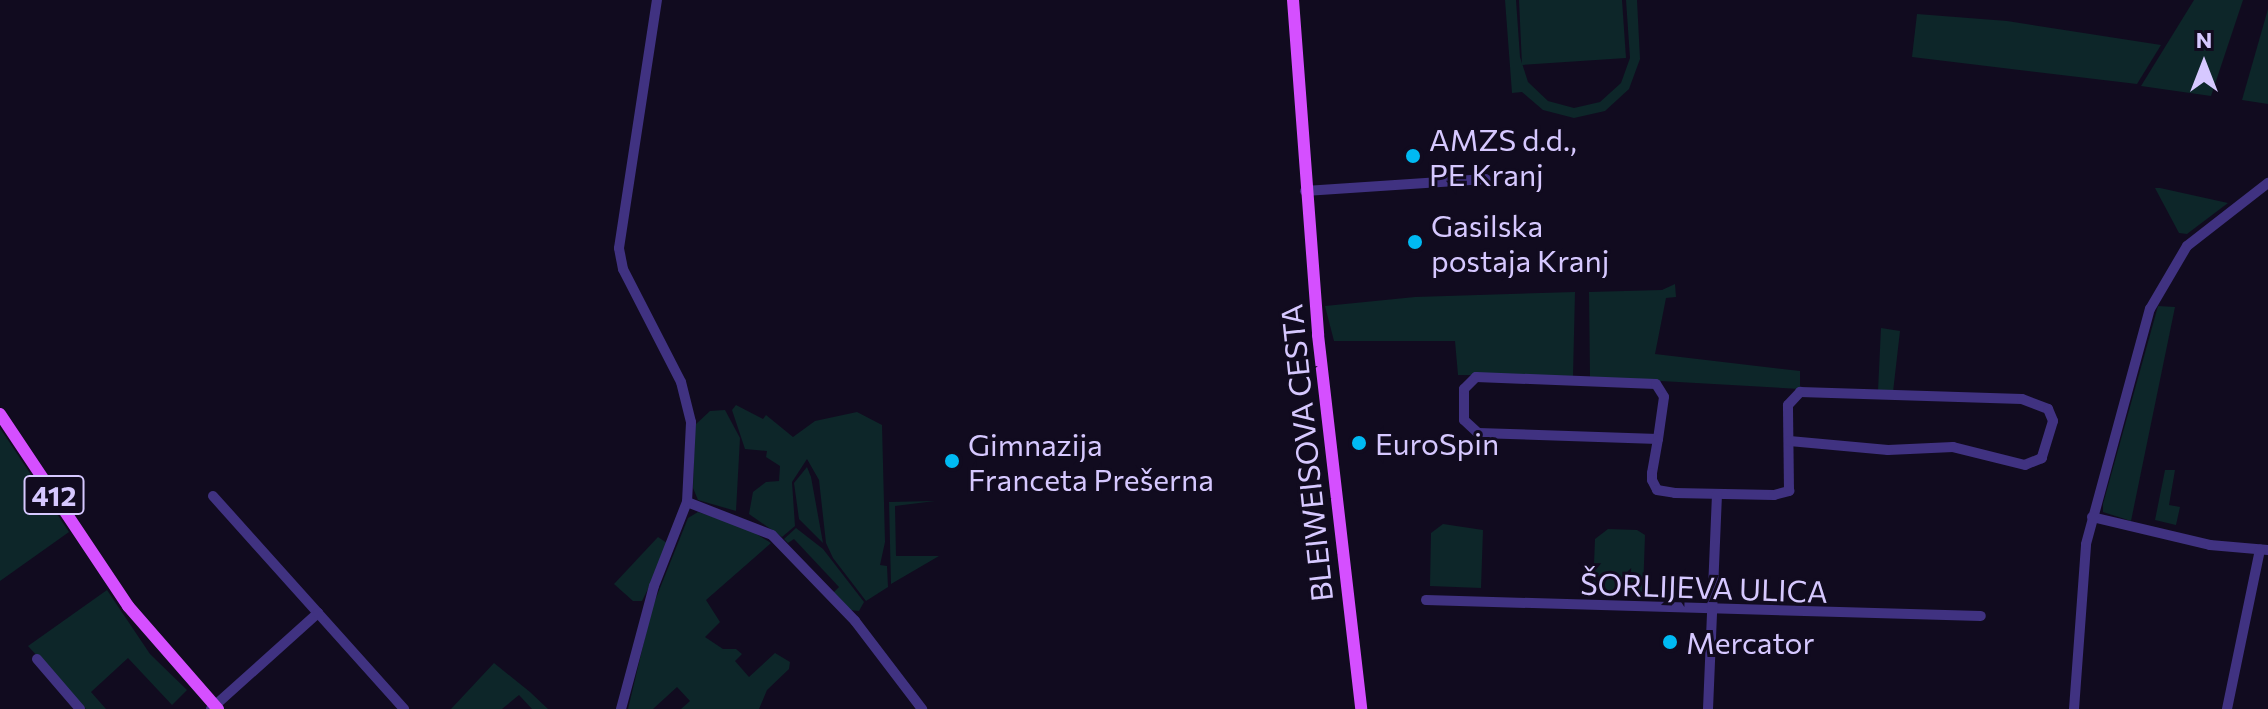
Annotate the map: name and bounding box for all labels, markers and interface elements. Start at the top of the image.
north arrow [2164,24,2244,104]
text: N [2196,26,2212,53]
place label: AMZS d.d., PE Kranj [1429,121,1577,192]
marker: AMZS d.d., PE Kranj [1404,147,1422,165]
place label: Gasilska postaja Kranj [1431,207,1609,278]
marker: Gasilska postaja Kranj [1406,233,1424,251]
street label: BLEIWEISOVA CESTA [1272,303,1340,603]
place label: EuroSpin [1375,425,1499,461]
place label: Gimnazija Franceta Prešerna [968,426,1214,496]
marker: EuroSpin [1350,434,1368,452]
marker: Gimnazija Franceta Prešerna [943,452,961,470]
road number: 412 [22,471,86,519]
street label: ŠORLIJEVA ULICA [1580,565,1828,609]
place label: Mercator [1686,624,1814,660]
marker: Mercator [1661,633,1679,651]

